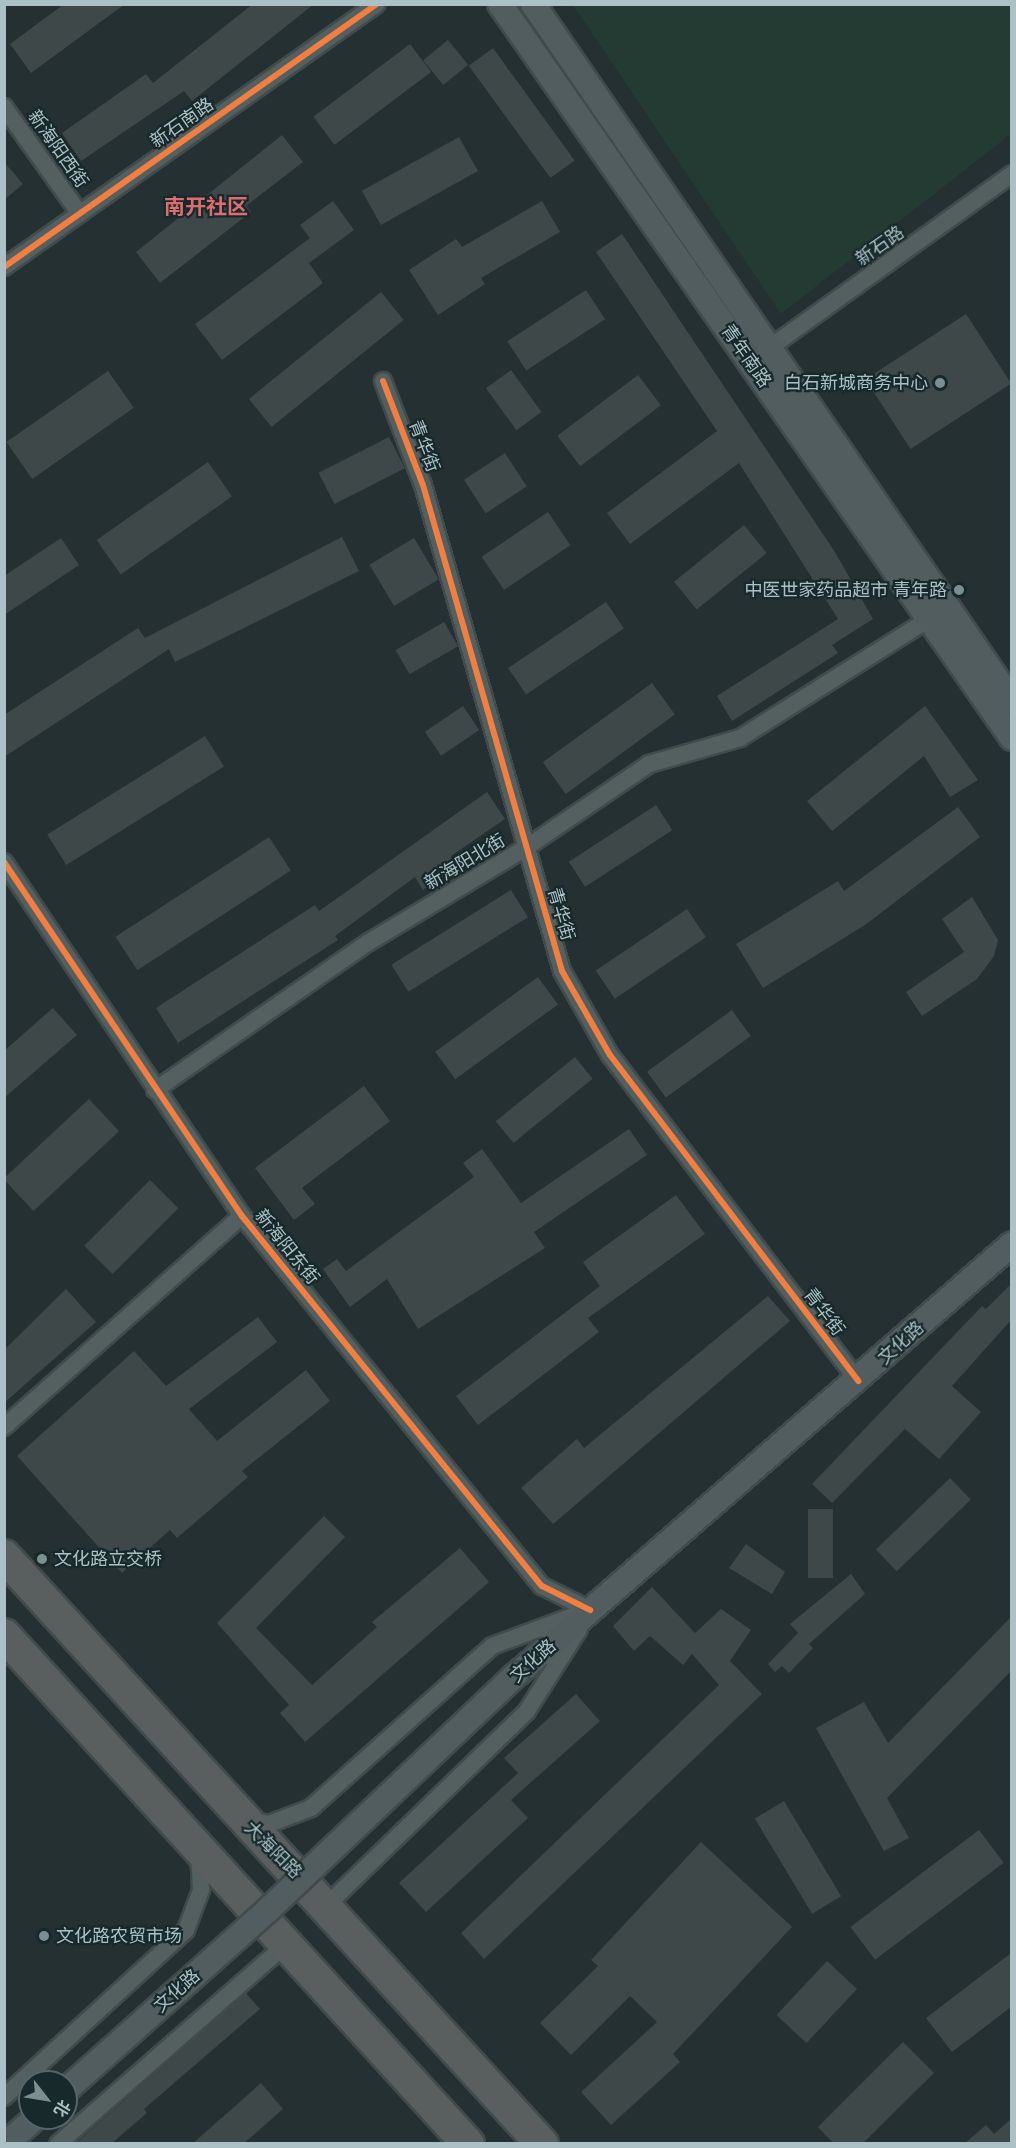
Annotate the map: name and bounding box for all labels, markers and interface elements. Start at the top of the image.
street label: 新石南路 [146,94,218,152]
street label: 新海阳西街 [23,106,93,192]
district label: 南开社区 [164,194,248,220]
street label: 新石路 [852,222,908,270]
street label: 青年南路 [717,320,775,392]
place label: 白石新城商务中心 [784,372,928,394]
marker: 白石新城商务中心 [933,376,947,390]
street label: 青华街 [404,417,444,475]
place label: 中医世家药品超市 青年路 [744,579,947,601]
marker: 中医世家药品超市 青年路 [952,583,966,597]
street label: 新海阳北街 [421,830,509,894]
street label: 青华街 [543,885,579,943]
street label: 新海阳东街 [250,1205,324,1289]
street label: 青华街 [799,1284,849,1340]
street label: 文化路 [874,1317,928,1369]
place label: 文化路立交桥 [54,1548,162,1570]
marker: 文化路立交桥 [35,1552,49,1566]
street label: 文化路 [506,1635,560,1687]
street label: 大海阳路 [240,1817,306,1883]
place label: 文化路农贸市场 [56,1925,182,1947]
marker: 文化路农贸市场 [37,1929,51,1943]
street label: 文化路 [150,1965,204,2017]
north arrow [18,2070,78,2130]
text: 北 [49,2096,75,2121]

